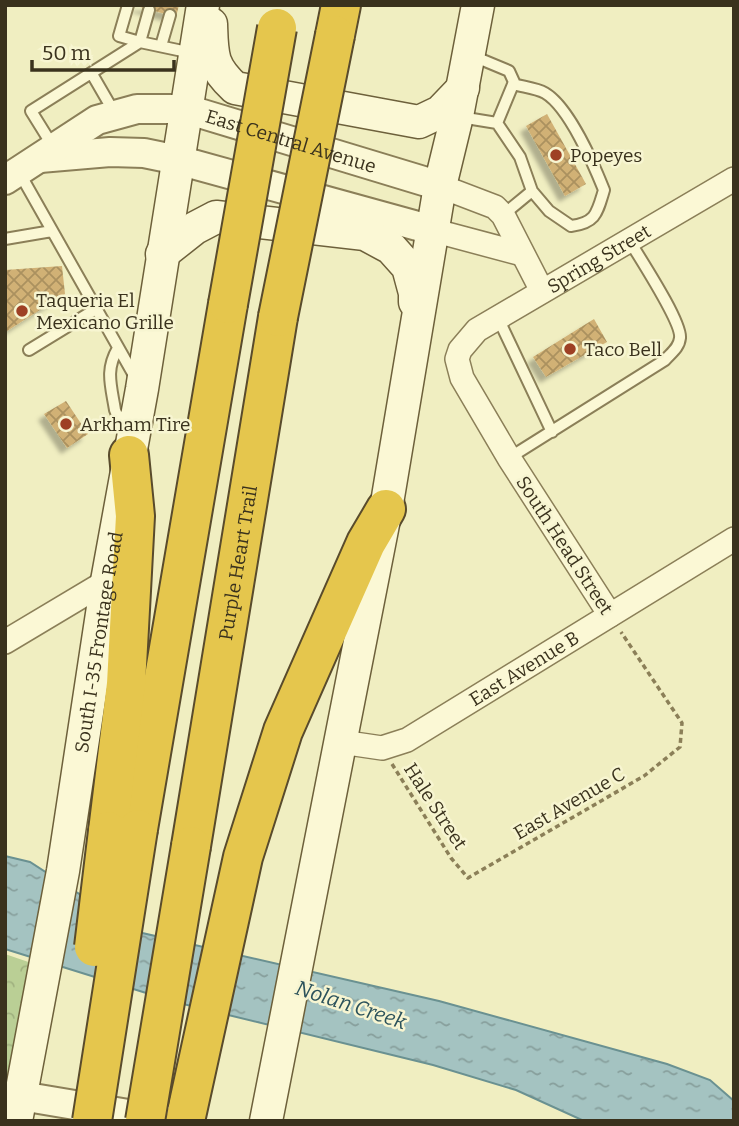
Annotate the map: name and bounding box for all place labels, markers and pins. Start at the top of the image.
place label: Popeyes [570,144,642,167]
marker: Popeyes [548,147,564,163]
place label: Taqueria El Mexicano Grille [36,289,174,334]
marker: Taqueria El Mexicano Grille [14,303,30,319]
place label: Taco Bell [584,338,662,361]
marker: Taco Bell [562,341,578,357]
place label: Arkham Tire [80,413,190,436]
marker: Arkham Tire [58,416,74,432]

